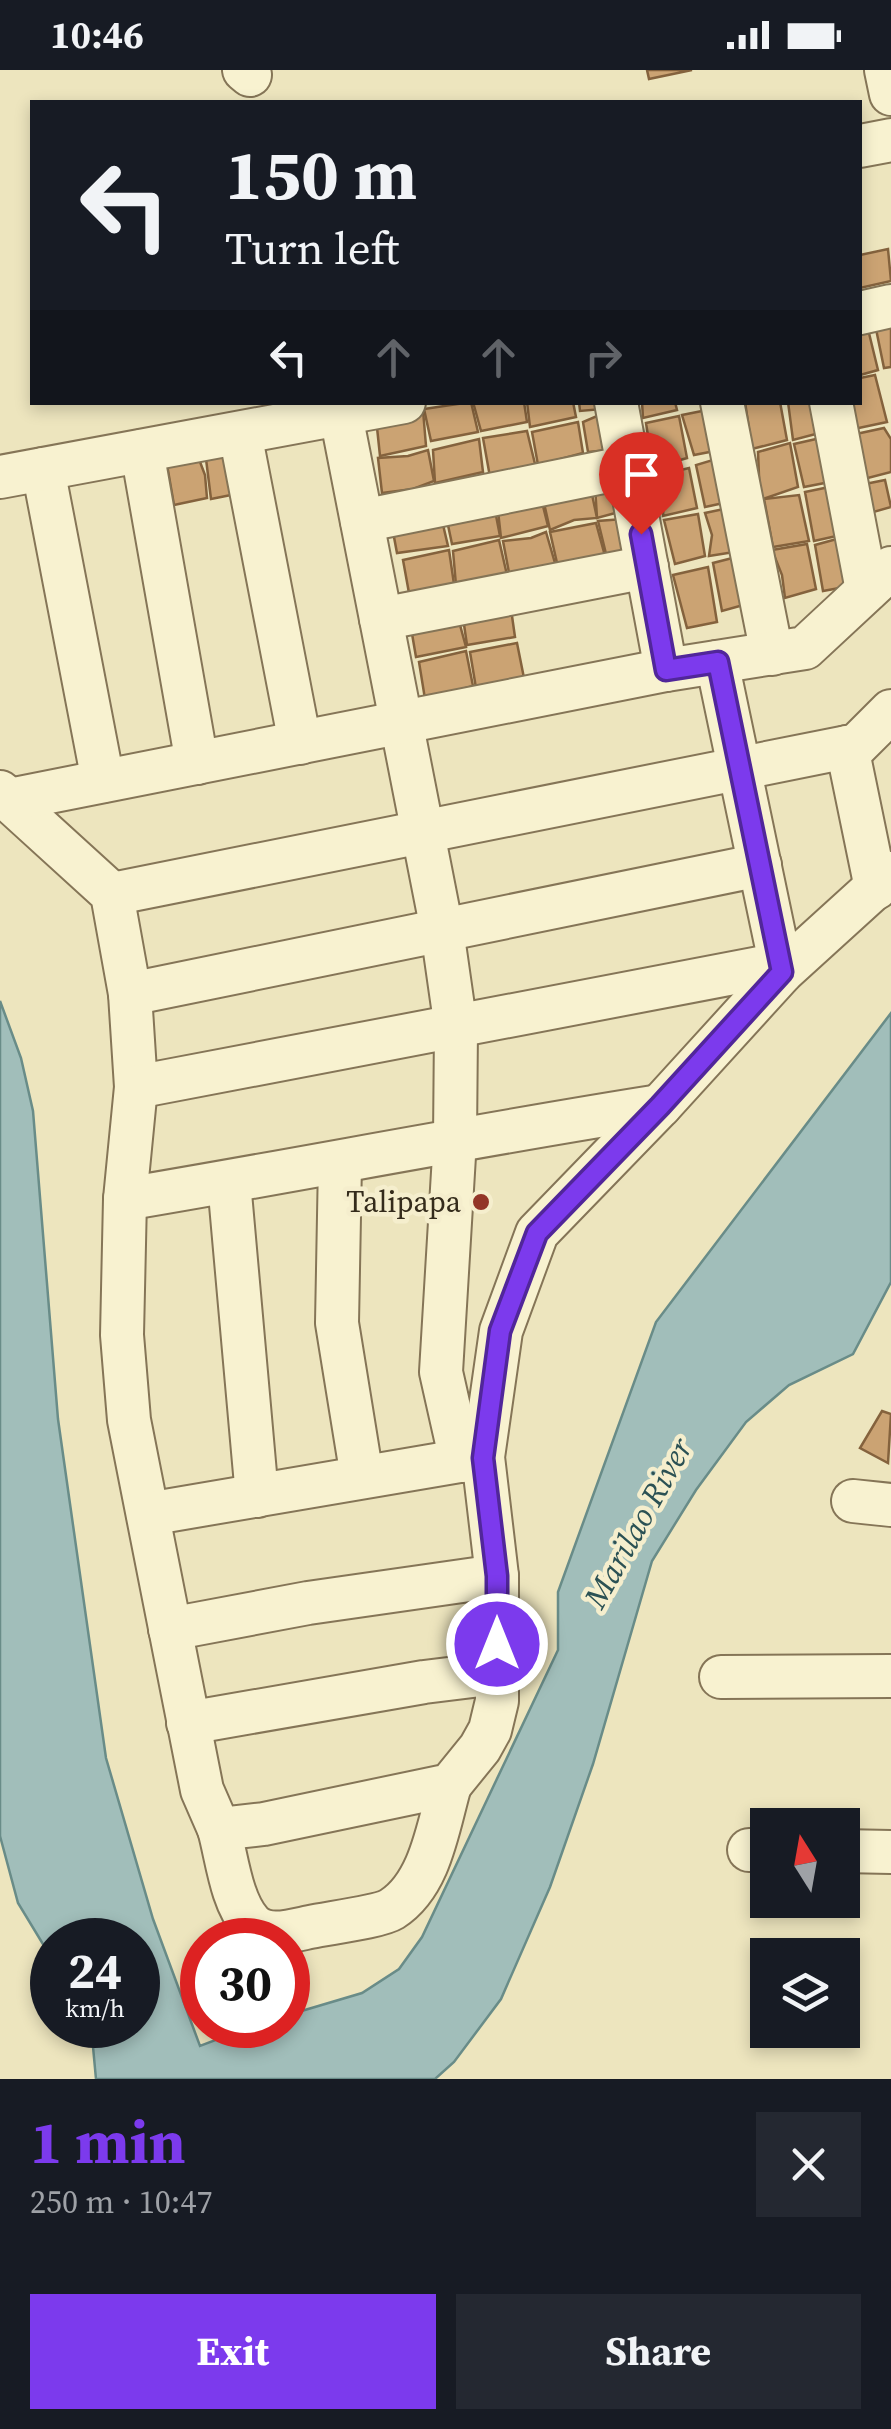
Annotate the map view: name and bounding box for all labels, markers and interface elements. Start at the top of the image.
text: 10:46 [50,9,144,61]
text: 150 m [225,126,417,222]
icon: left [60,140,190,270]
text: Turn left [225,217,399,279]
icon: left [261,330,316,385]
icon: ahead [366,330,421,385]
icon: ahead [471,330,526,385]
icon: right [576,330,631,385]
pin [599,432,684,535]
icon: arrive [614,447,669,502]
place label: Talipapa [346,1181,462,1222]
marker: Talipapa [470,1191,492,1213]
water label: Marilao River [573,1429,703,1617]
position arrow [445,1592,549,1696]
north arrow [750,1808,860,1918]
map controls [750,1808,860,2048]
speed limit sign: 30 [180,1918,310,2048]
text: 24 [68,1936,122,2005]
button: layers [750,1938,860,2048]
text: km/h [65,1991,125,2025]
text: 1 min [30,2101,186,2183]
button: close [756,2112,861,2217]
text: 250 m · 10:47 [30,2180,212,2224]
button: Exit [30,2294,436,2409]
button: Share [456,2294,861,2409]

